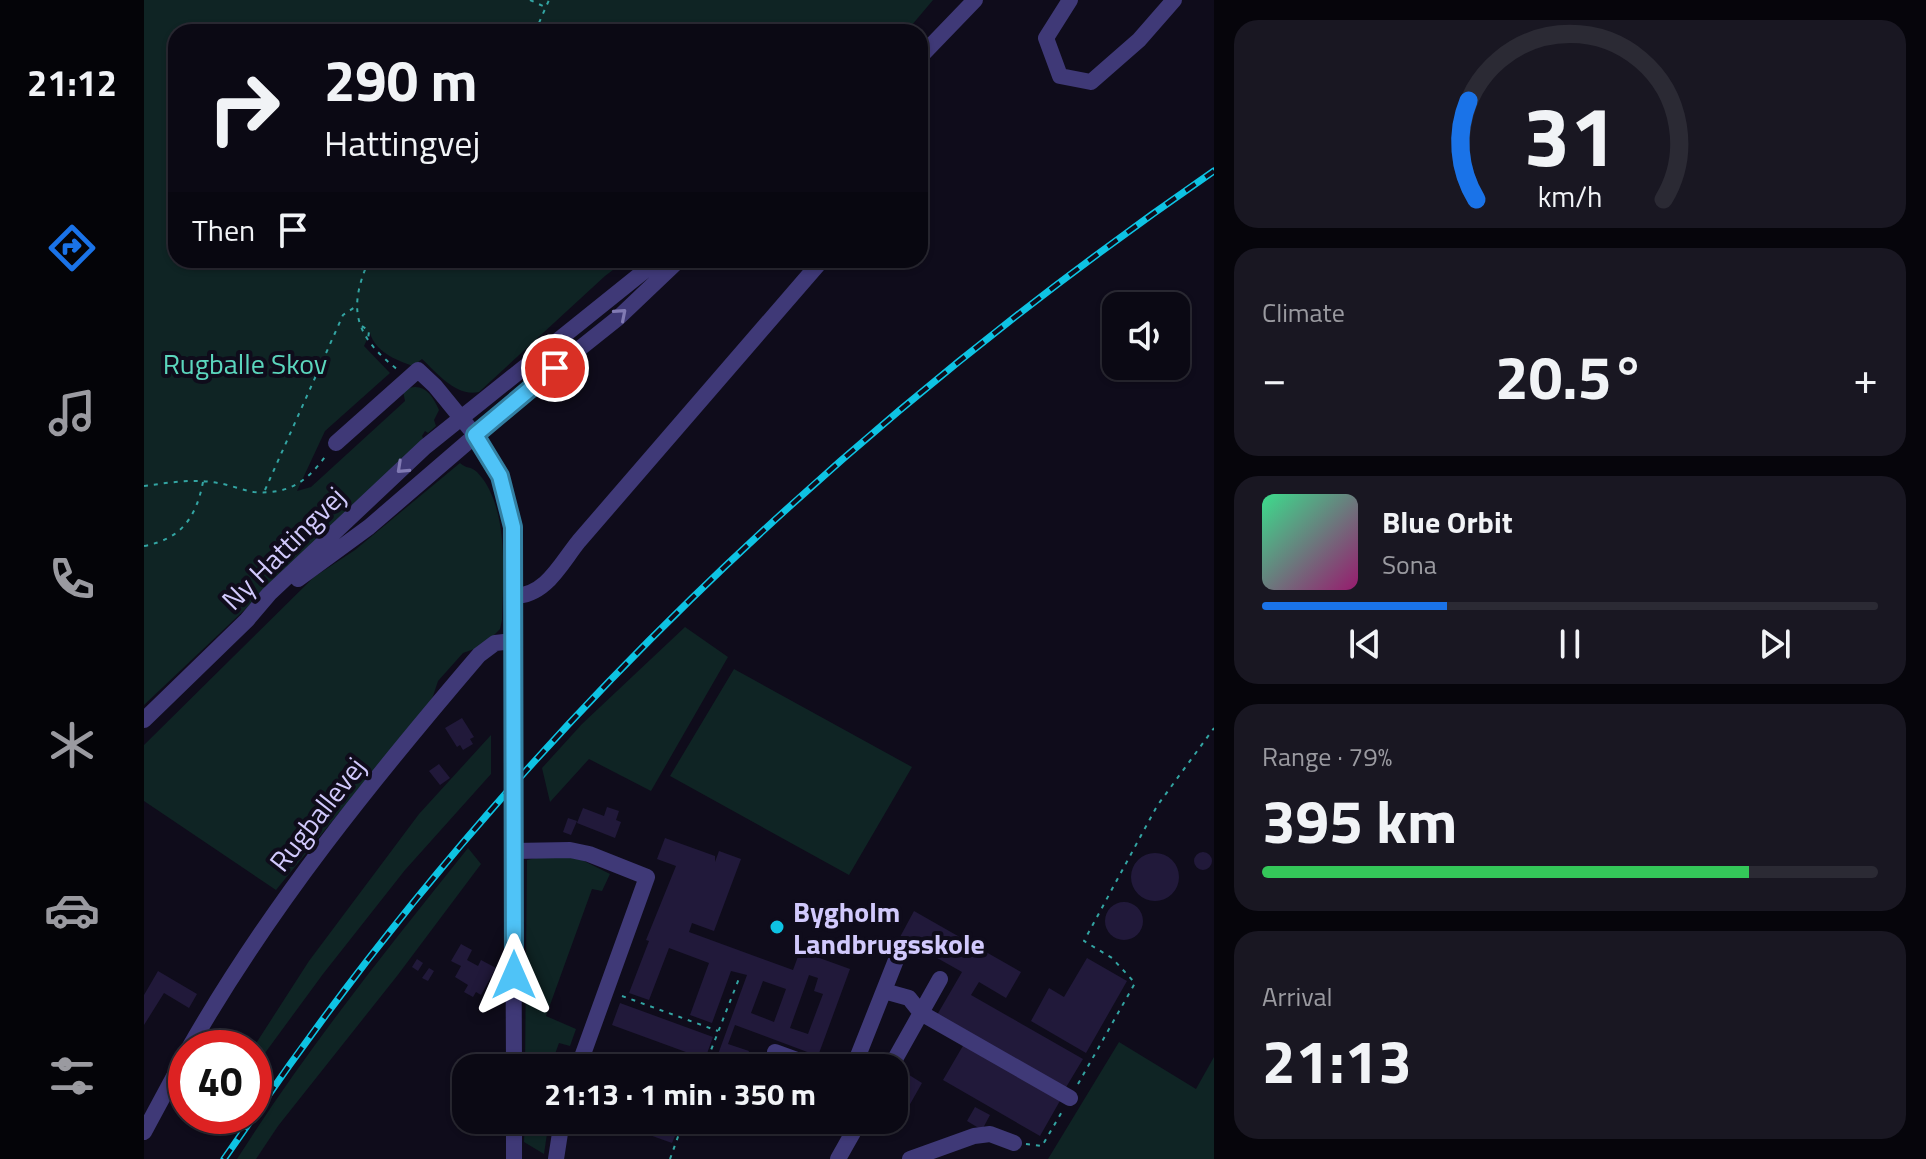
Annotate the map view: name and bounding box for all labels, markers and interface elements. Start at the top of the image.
text: 290 m [324,38,477,123]
text: 21:12 [27,55,117,110]
icon: right [192,56,296,160]
text: 31 [1523,72,1617,198]
text: Hattingvej [324,115,480,170]
text: km/h [1538,175,1602,218]
text: Then [192,207,255,253]
icon: arrive [271,208,315,252]
icon: directions [44,220,100,276]
map controls [1102,292,1190,380]
button: sound [1102,292,1190,380]
text: Climate [1262,293,1345,332]
one-way arrow [612,309,627,324]
text: 20.5° [1495,331,1645,422]
pin [521,334,589,402]
park label: Rugballe Skov [163,342,327,385]
text: − [1262,344,1287,411]
text: + [1853,344,1878,411]
icon: arrive [533,346,577,390]
icon: music [44,385,100,441]
one-way arrow [397,459,411,474]
street label: Ny Hattingvej [211,476,355,620]
text: Blue Orbit [1382,499,1513,545]
text: Sona [1382,545,1437,584]
icon: phone [44,551,100,607]
icon: previous [1343,622,1387,666]
icon: pause [1548,622,1592,666]
icon: next [1753,622,1797,666]
icon: climate [44,717,100,773]
text: Range · 79% [1262,737,1392,776]
street label: Rugballevej [258,747,376,881]
text: 395 km [1262,775,1457,866]
icon: car [44,882,100,938]
place label: Bygholm Landbrugsskole [793,890,985,965]
marker: Bygholm Landbrugsskole [768,918,786,936]
position arrow [472,933,556,1017]
text: Arrival [1262,977,1333,1016]
text: 21:13 [1262,1015,1412,1106]
speed limit sign: 40 [168,1030,272,1134]
icon: filters [44,1048,100,1104]
text: 21:13 · 1 min · 350 m [544,1071,816,1117]

